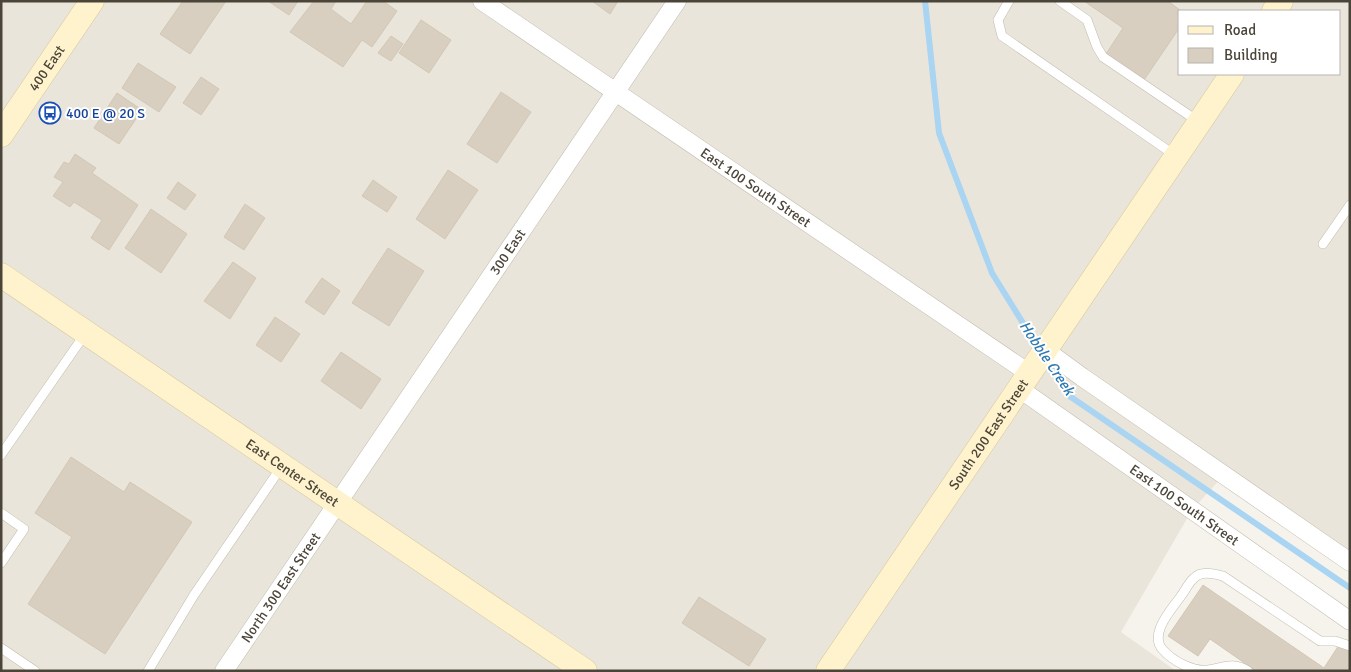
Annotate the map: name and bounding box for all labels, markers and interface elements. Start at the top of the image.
legend [1178,10,1341,75]
text: Road [1224,21,1256,39]
street label: 400 East [25,42,69,94]
text: Building [1224,46,1278,64]
bus stop icon: 400 E @ 20 S [38,101,62,125]
place label: 400 E @ 20 S [66,105,145,122]
street label: East 100 South Street [697,144,814,231]
street label: 300 East [486,226,529,278]
water label: Hobble Creek [1016,317,1079,400]
street label: South 200 East Street [945,376,1032,493]
street label: East Center Street [242,435,342,511]
street label: East 100 South Street [1126,461,1242,549]
street label: North 300 East Street [238,529,324,646]

